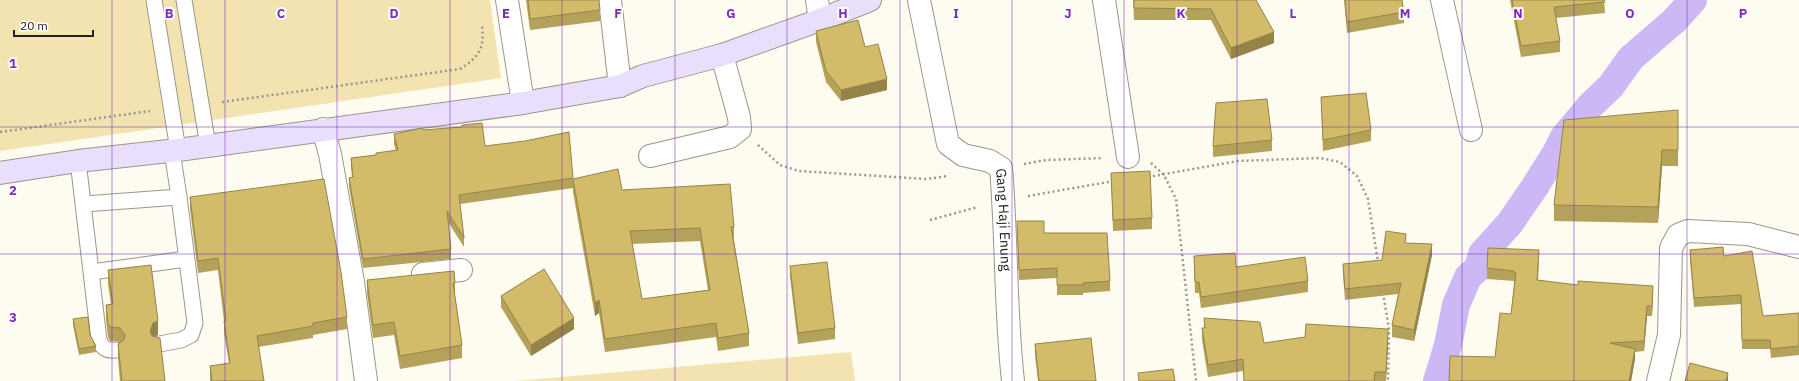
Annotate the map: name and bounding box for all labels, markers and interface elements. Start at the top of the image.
text: B [165,5,174,22]
text: C [277,5,286,22]
text: D [389,5,399,22]
text: E [502,5,510,22]
text: F [614,5,622,22]
text: G [726,5,736,22]
text: H [838,5,848,22]
text: I [953,5,959,22]
text: J [1064,5,1072,22]
text: K [1176,5,1186,22]
text: L [1290,5,1297,22]
text: M [1400,5,1410,22]
text: N [1513,5,1523,22]
text: O [1625,5,1635,22]
text: P [1739,5,1748,22]
scale bar [14,12,93,38]
text: 20 m [20,18,48,33]
text: 1 [9,55,17,72]
street label: Gang Haji Enung [992,168,1015,272]
text: 2 [9,182,17,199]
text: 3 [9,309,17,326]

